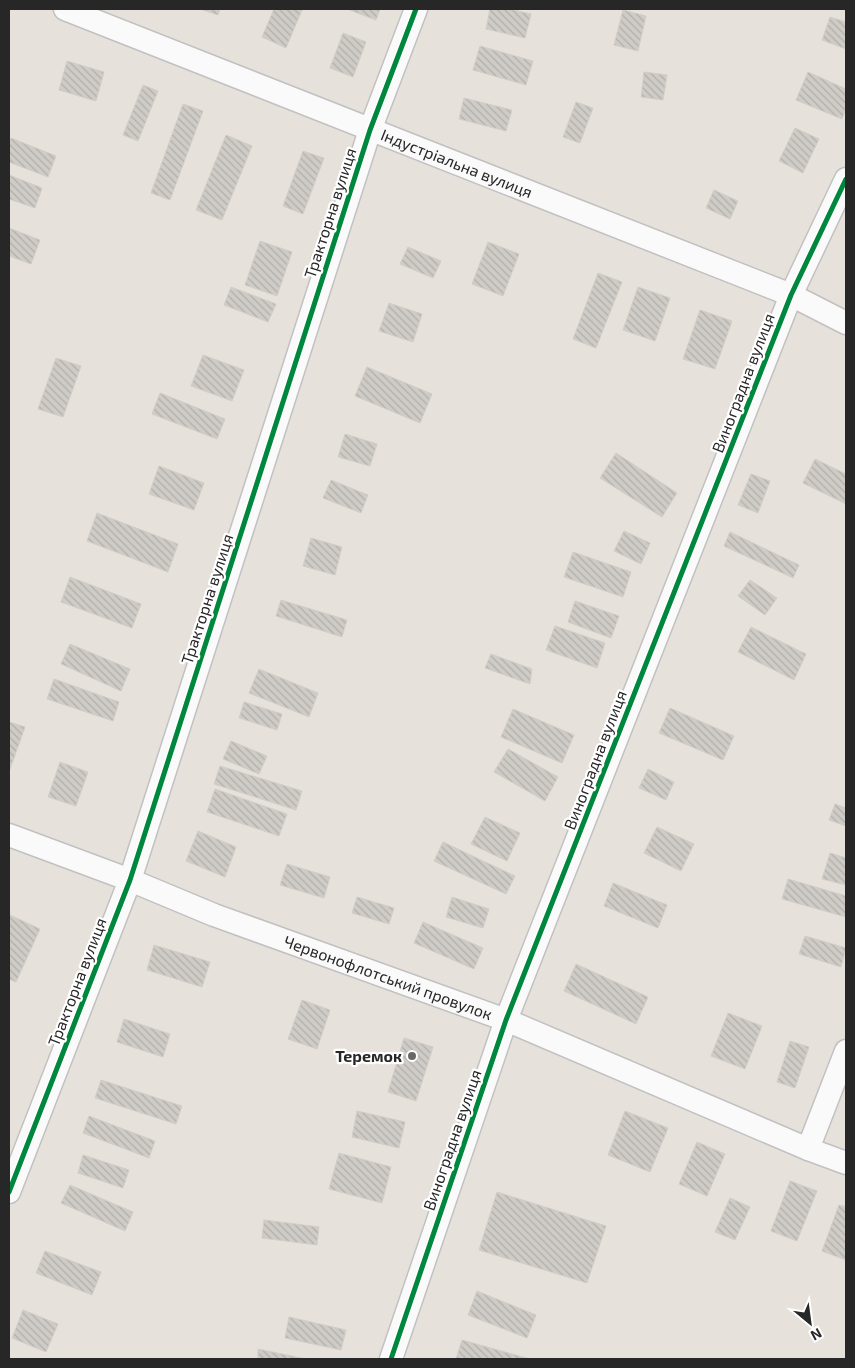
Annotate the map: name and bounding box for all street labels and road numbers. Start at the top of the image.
street label: Індустріальна вулиця [378,124,535,201]
street label: Тракторна вулиця [299,145,361,281]
street label: Виноградна вулиця [707,310,779,456]
street label: Тракторна вулиця [176,531,238,667]
street label: Виноградна вулиця [559,687,631,833]
street label: Тракторна вулиця [43,915,111,1049]
street label: Червонофлотський провулок [281,931,495,1023]
street label: Виноградна вулиця [418,1067,486,1213]

